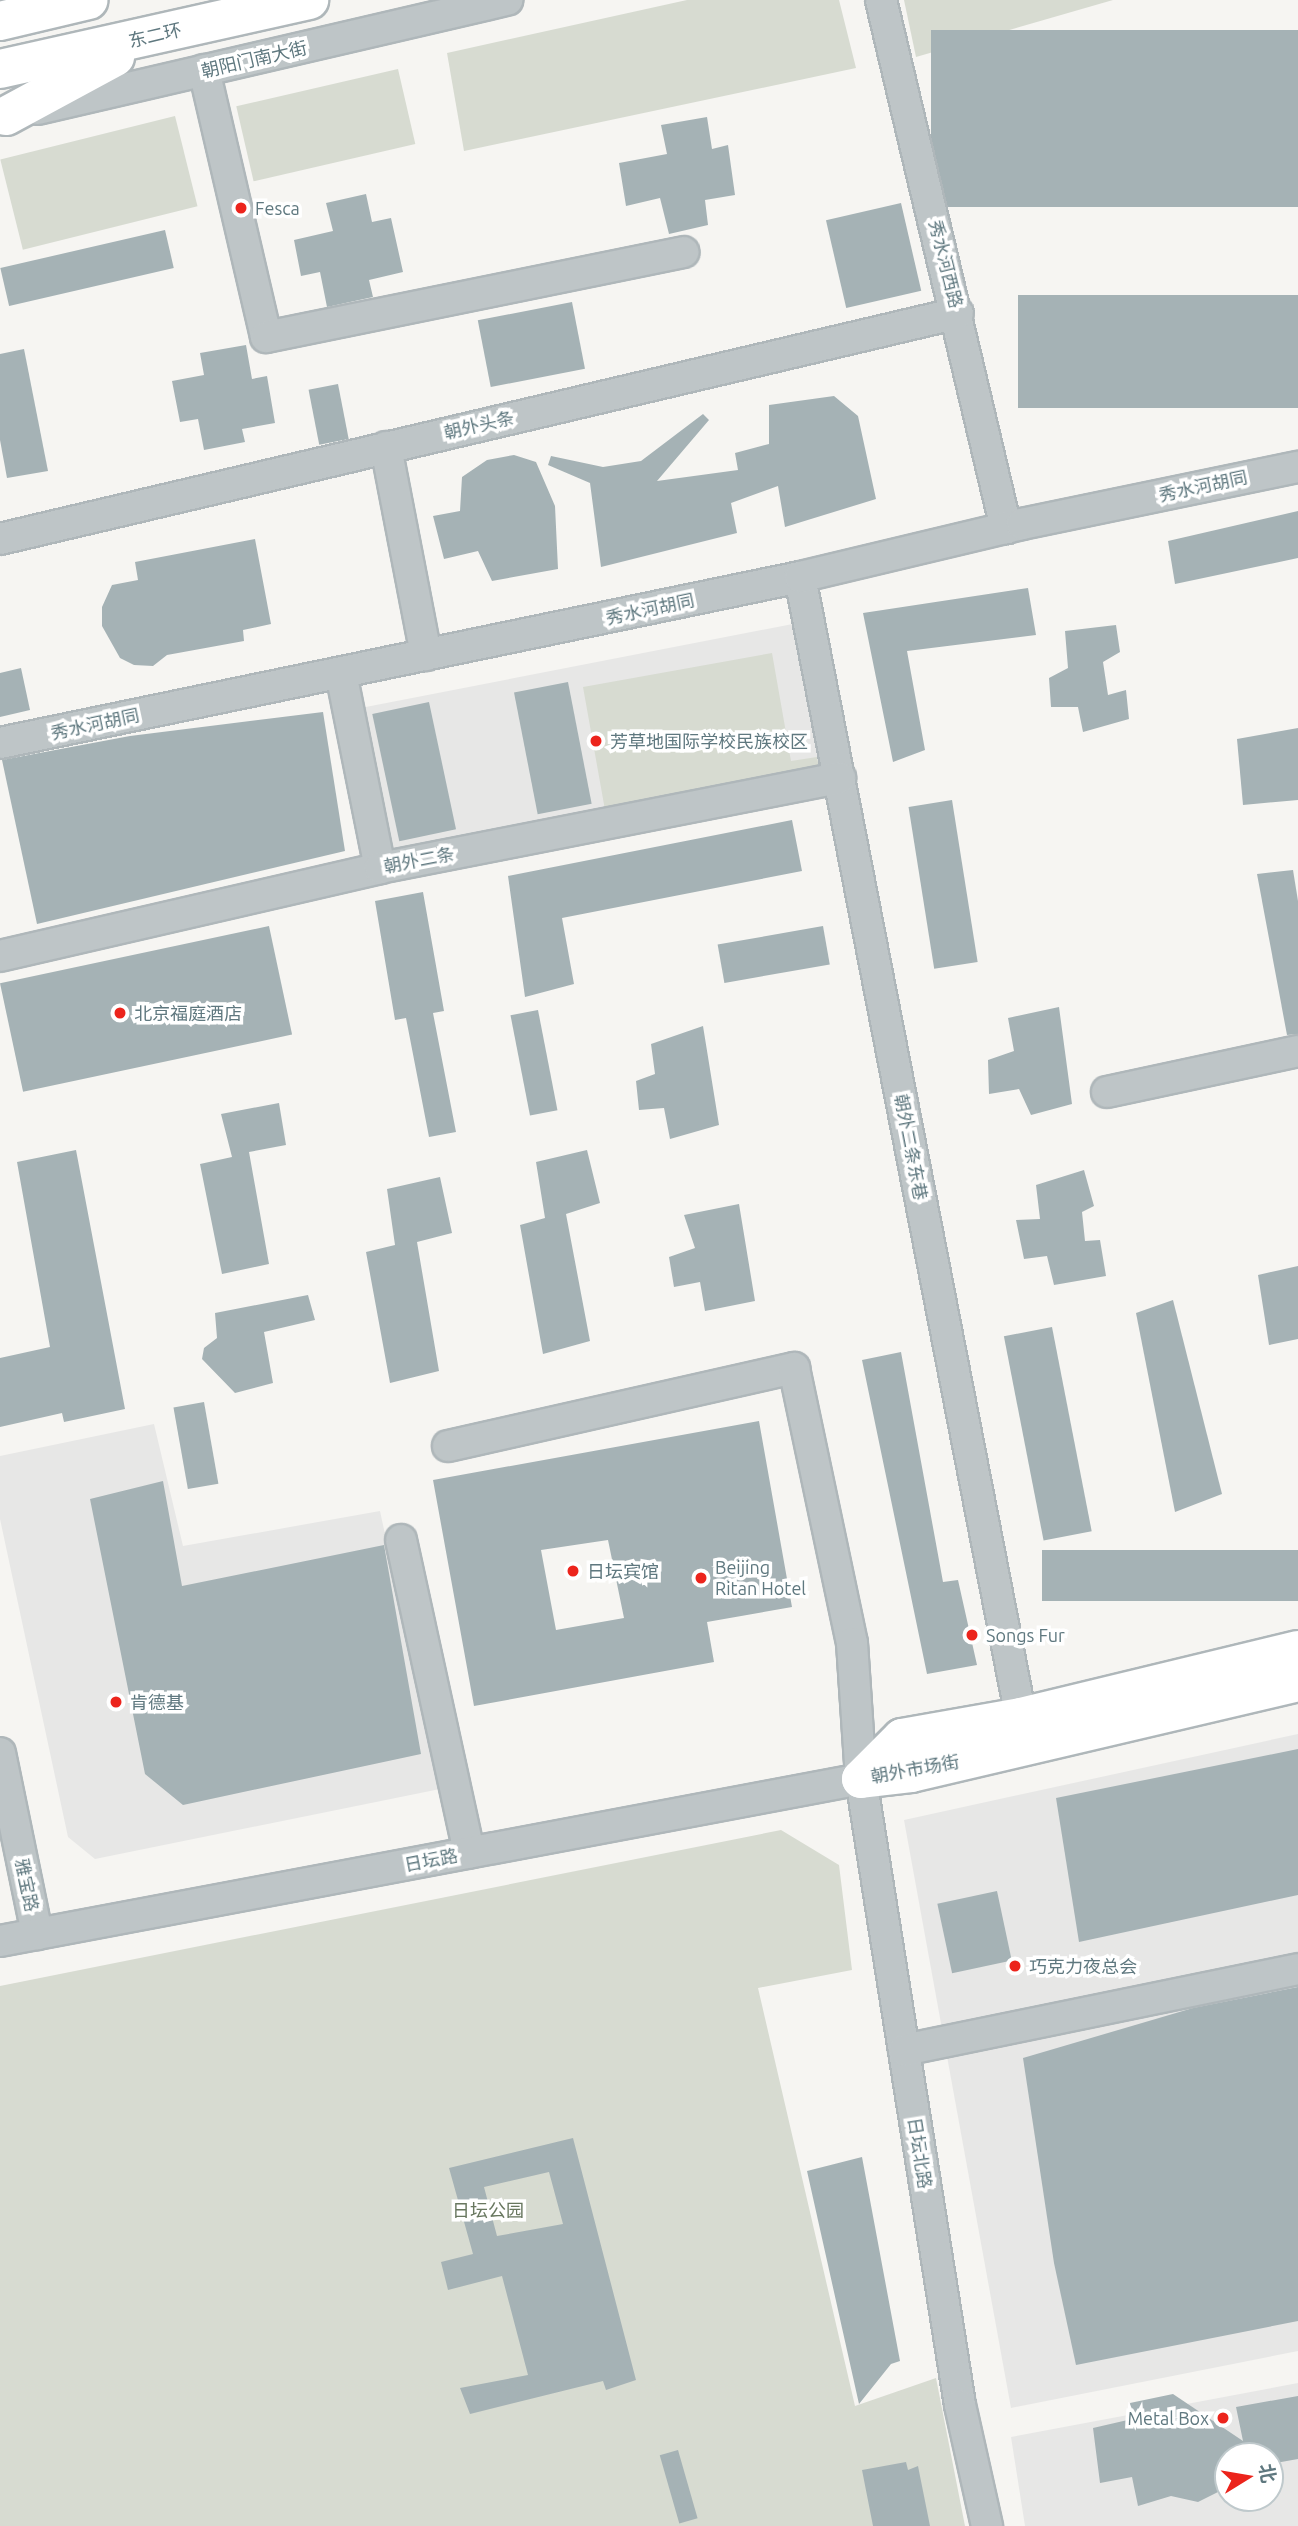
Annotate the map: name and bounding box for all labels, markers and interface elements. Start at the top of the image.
street label: 东二环 [126,18,184,52]
street label: 朝阳门南大街 [199,36,309,82]
place label: Fesca [255,197,300,219]
marker: Fesca [233,200,249,216]
street label: 秀水河西路 [925,218,967,310]
street label: 朝外头条 [441,406,517,444]
street label: 秀水河胡同 [1157,466,1249,506]
street label: 秀水河胡同 [604,589,696,629]
street label: 秀水河胡同 [49,704,141,744]
place label: 芳草地国际学校民族校区 [610,730,808,752]
marker: 芳草地国际学校民族校区 [588,733,604,749]
street label: 朝外二条 [382,843,456,877]
place label: 北京福庭酒店 [134,1002,242,1024]
marker: 北京福庭酒店 [112,1005,128,1021]
street label: 朝外二条东巷 [890,1092,932,1202]
place label: Beijing Ritan Hotel [715,1557,806,1600]
place label: 日坛宾馆 [587,1560,659,1582]
marker: 日坛宾馆 [565,1563,581,1579]
marker: Beijing Ritan Hotel [693,1570,709,1586]
place label: Songs Fur [986,1624,1065,1646]
marker: Songs Fur [964,1627,980,1643]
place label: 肯德基 [130,1691,184,1713]
marker: 肯德基 [108,1694,124,1710]
street label: 朝外市场街 [869,1751,961,1787]
street label: 日坛路 [402,1844,460,1876]
street label: 雅宝路 [11,1856,43,1914]
place label: 巧克力夜总会 [1029,1955,1137,1977]
marker: 巧克力夜总会 [1007,1958,1023,1974]
street label: 日坛北路 [904,2116,936,2190]
park label: 日坛公园 [452,2199,524,2221]
place label: Metal Box [1127,2407,1209,2429]
marker: Metal Box [1215,2410,1231,2426]
north arrow [1214,2442,1284,2512]
text: 北 [1255,2462,1280,2485]

